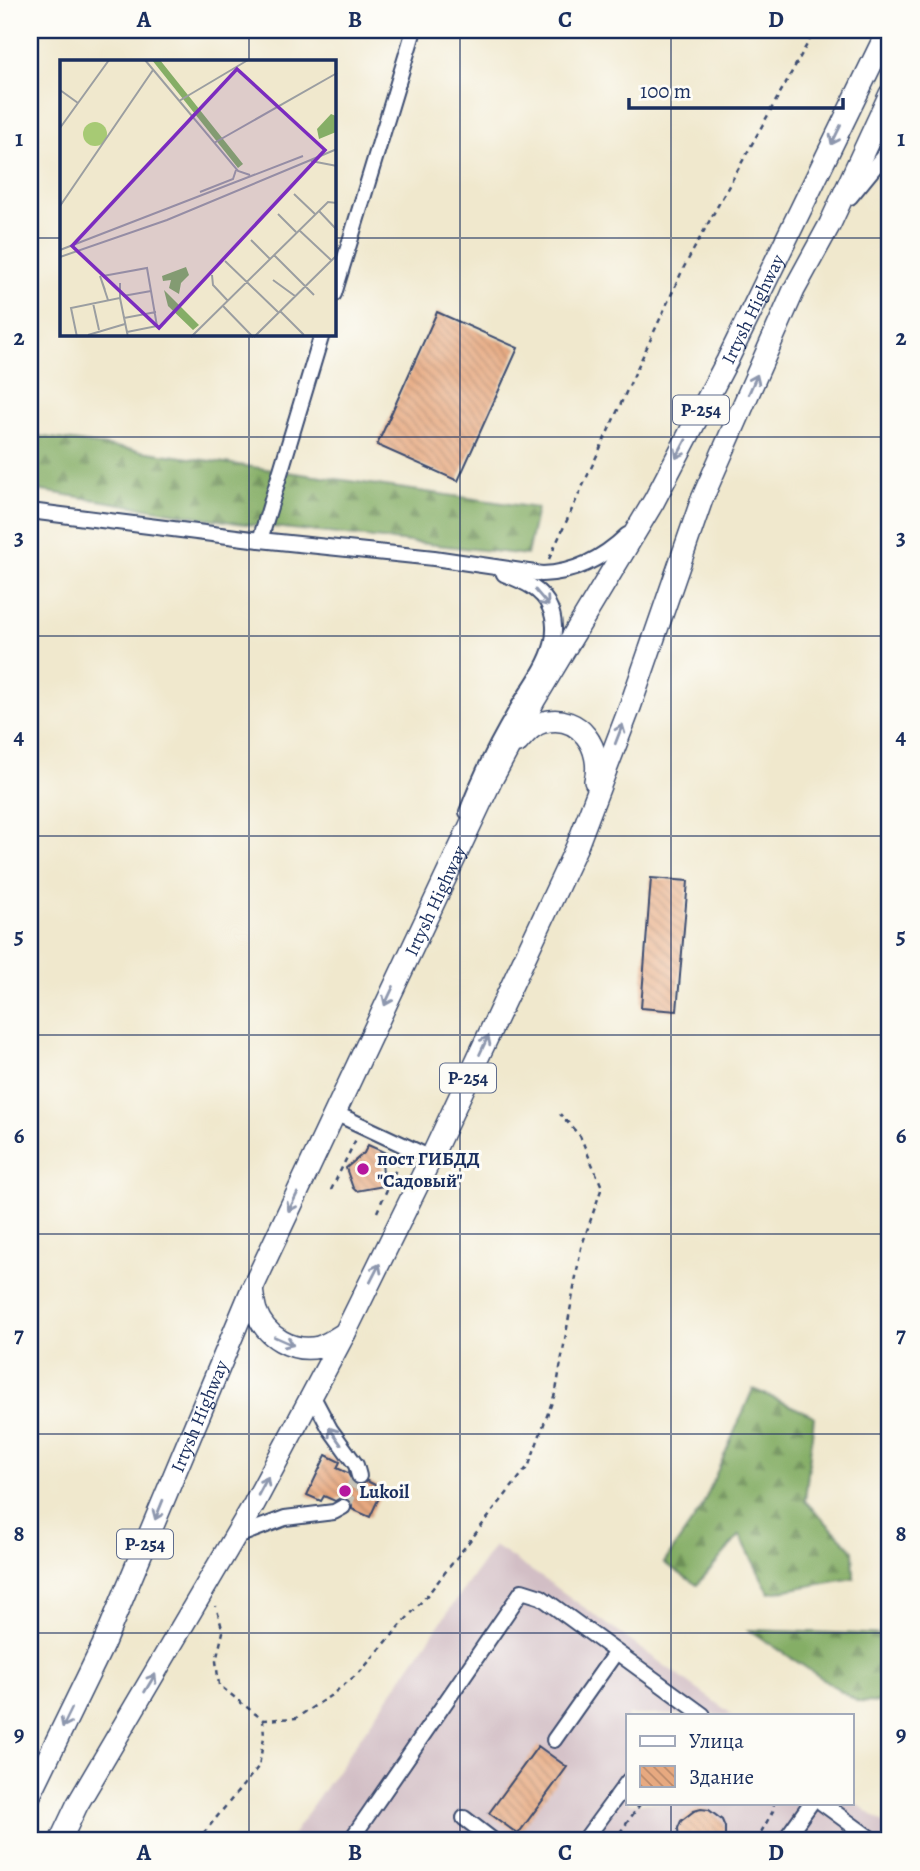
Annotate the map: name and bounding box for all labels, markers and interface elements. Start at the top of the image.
text: A [136,4,152,35]
text: B [348,4,362,35]
text: C [558,4,572,35]
text: D [768,4,784,35]
inset map [60,60,336,336]
scale bar [629,66,843,110]
text: 100 m [640,77,691,105]
text: 1 [15,123,23,154]
text: 1 [897,123,905,154]
one-way arrow [828,124,842,145]
street label: Irtysh Highway [715,250,791,369]
text: 2 [13,322,25,353]
text: 2 [895,322,907,353]
one-way arrow [747,374,760,395]
road number: Р-254 [673,396,729,424]
one-way arrow [674,438,688,459]
text: 3 [14,522,24,553]
text: 3 [896,522,906,553]
one-way arrow [534,589,550,607]
text: 4 [14,721,25,752]
text: 4 [896,721,907,752]
one-way arrow [614,723,627,745]
street label: Irtysh Highway [399,841,473,960]
text: 5 [14,920,24,951]
text: 5 [896,920,906,951]
one-way arrow [382,985,396,1006]
one-way arrow [478,1035,491,1056]
road number: Р-254 [440,1064,496,1092]
text: 6 [14,1120,25,1151]
text: 6 [896,1120,907,1151]
place label: пост ГИБДД "Садовый" [377,1146,480,1194]
marker: пост ГИБДД "Садовый" [355,1161,371,1177]
one-way arrow [286,1191,300,1212]
one-way arrow [369,1263,383,1283]
text: 7 [14,1319,24,1350]
text: 7 [896,1319,906,1350]
one-way arrow [273,1335,294,1348]
street label: Irtysh Highway [165,1356,235,1476]
one-way arrow [328,1427,342,1446]
one-way arrow [257,1477,271,1497]
place label: Lukoil [359,1479,409,1505]
marker: Lukoil [337,1483,353,1499]
one-way arrow [151,1499,164,1520]
text: 8 [13,1518,25,1549]
text: 8 [895,1518,907,1549]
road number: Р-254 [117,1530,173,1559]
one-way arrow [143,1674,157,1694]
one-way arrow [60,1707,74,1728]
legend [626,1714,853,1804]
text: 9 [14,1718,24,1749]
text: 9 [896,1718,906,1749]
text: Улица [689,1727,744,1755]
text: Здание [689,1763,754,1791]
text: A [136,1837,152,1868]
text: B [348,1837,362,1868]
text: C [558,1837,572,1868]
text: D [768,1837,784,1868]

